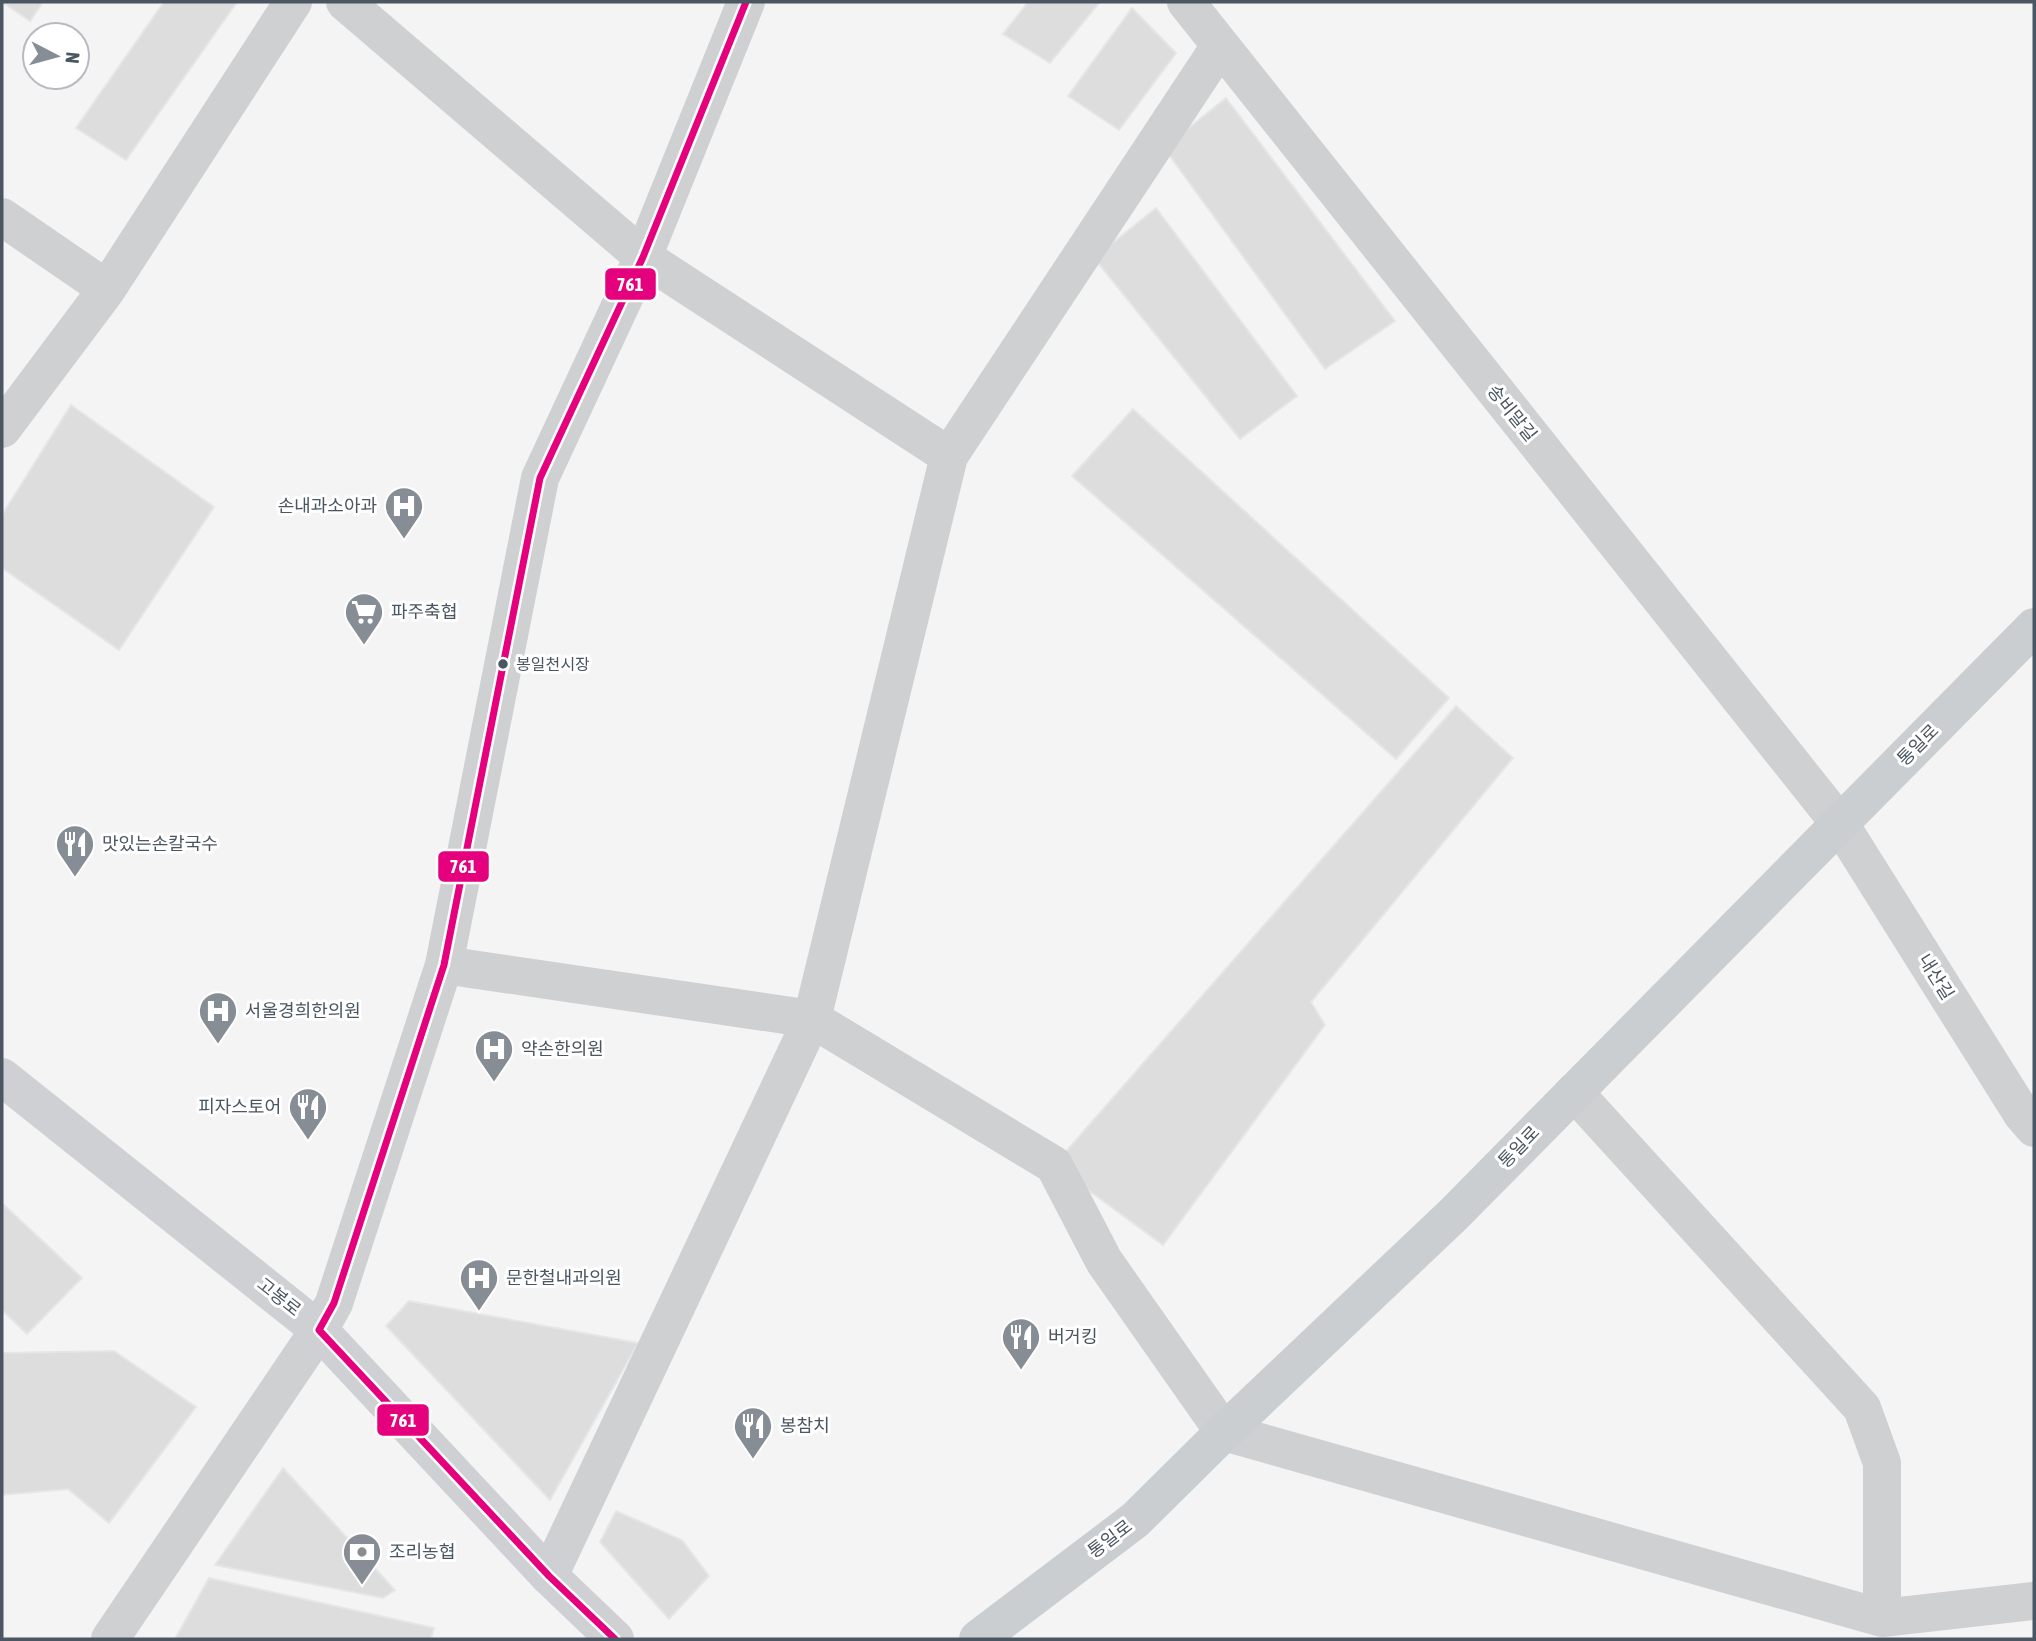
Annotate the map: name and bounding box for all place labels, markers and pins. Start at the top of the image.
hospital icon: 손내과소아과 [383,485,425,540]
place label: 손내과소아과 [278,495,377,516]
supermarket icon: 파주축협 [343,591,385,646]
place label: 파주축협 [391,601,457,622]
place label: 봉일천시장 [516,655,590,673]
marker: 봉일천시장 [496,657,510,671]
restaurant icon: 맛있는손칼국수 [54,823,96,878]
place label: 맛있는손칼국수 [102,833,218,854]
hospital icon: 서울경희한의원 [197,990,239,1045]
place label: 서울경희한의원 [245,1000,361,1021]
hospital icon: 약손한의원 [473,1028,515,1083]
place label: 약손한의원 [521,1038,604,1059]
restaurant icon: 피자스토어 [287,1086,329,1141]
place label: 피자스토어 [198,1096,281,1117]
hospital icon: 문한철내과의원 [458,1257,500,1312]
place label: 문한철내과의원 [506,1267,622,1288]
restaurant icon: 버거킹 [1000,1316,1042,1371]
place label: 버거킹 [1048,1326,1098,1347]
restaurant icon: 봉참치 [732,1405,774,1460]
place label: 봉참치 [780,1415,830,1436]
bank icon: 조리농협 [341,1531,383,1586]
place label: 조리농협 [389,1541,455,1562]

